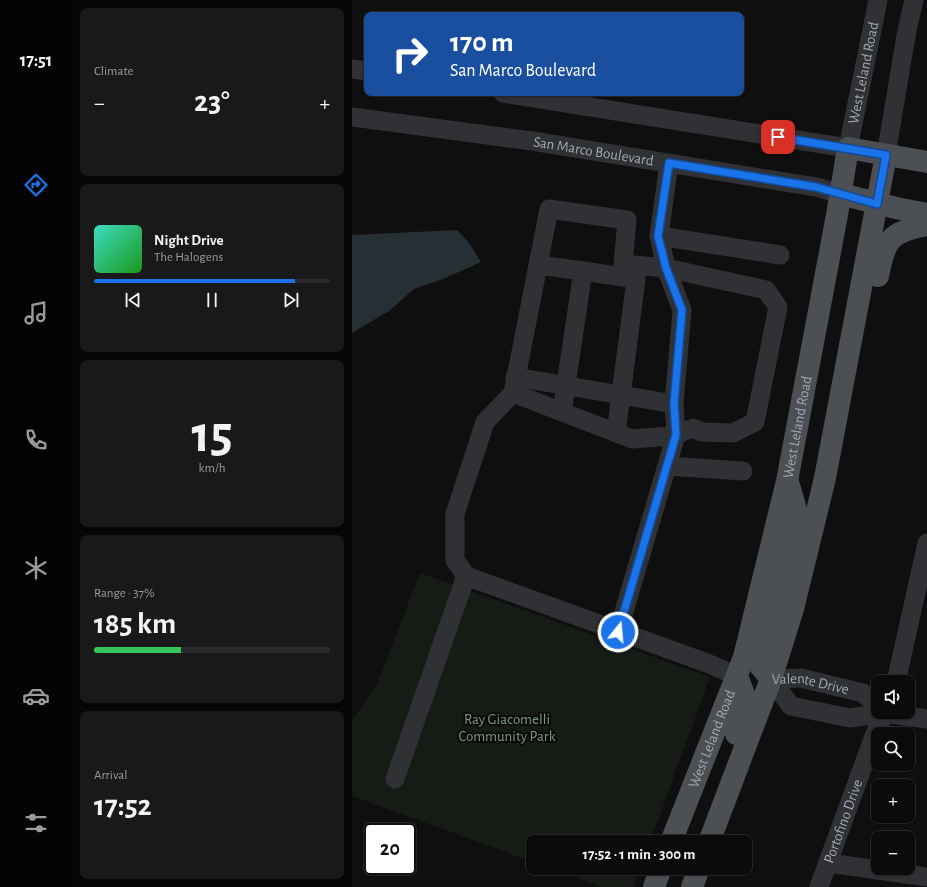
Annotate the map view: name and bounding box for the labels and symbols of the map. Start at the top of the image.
street label: West Leland Road [846,20,881,125]
pin [761,120,795,154]
street label: San Marco Boulevard [532,134,655,168]
street label: West Leland Road [780,374,814,479]
position arrow [597,611,639,653]
street label: Valente Drive [772,670,851,697]
street label: West Leland Road [686,687,738,790]
park label: Ray Giacomelli Community Park [459,712,556,744]
street label: Portofino Drive [821,777,865,865]
speed limit sign: 20 [364,823,416,875]

